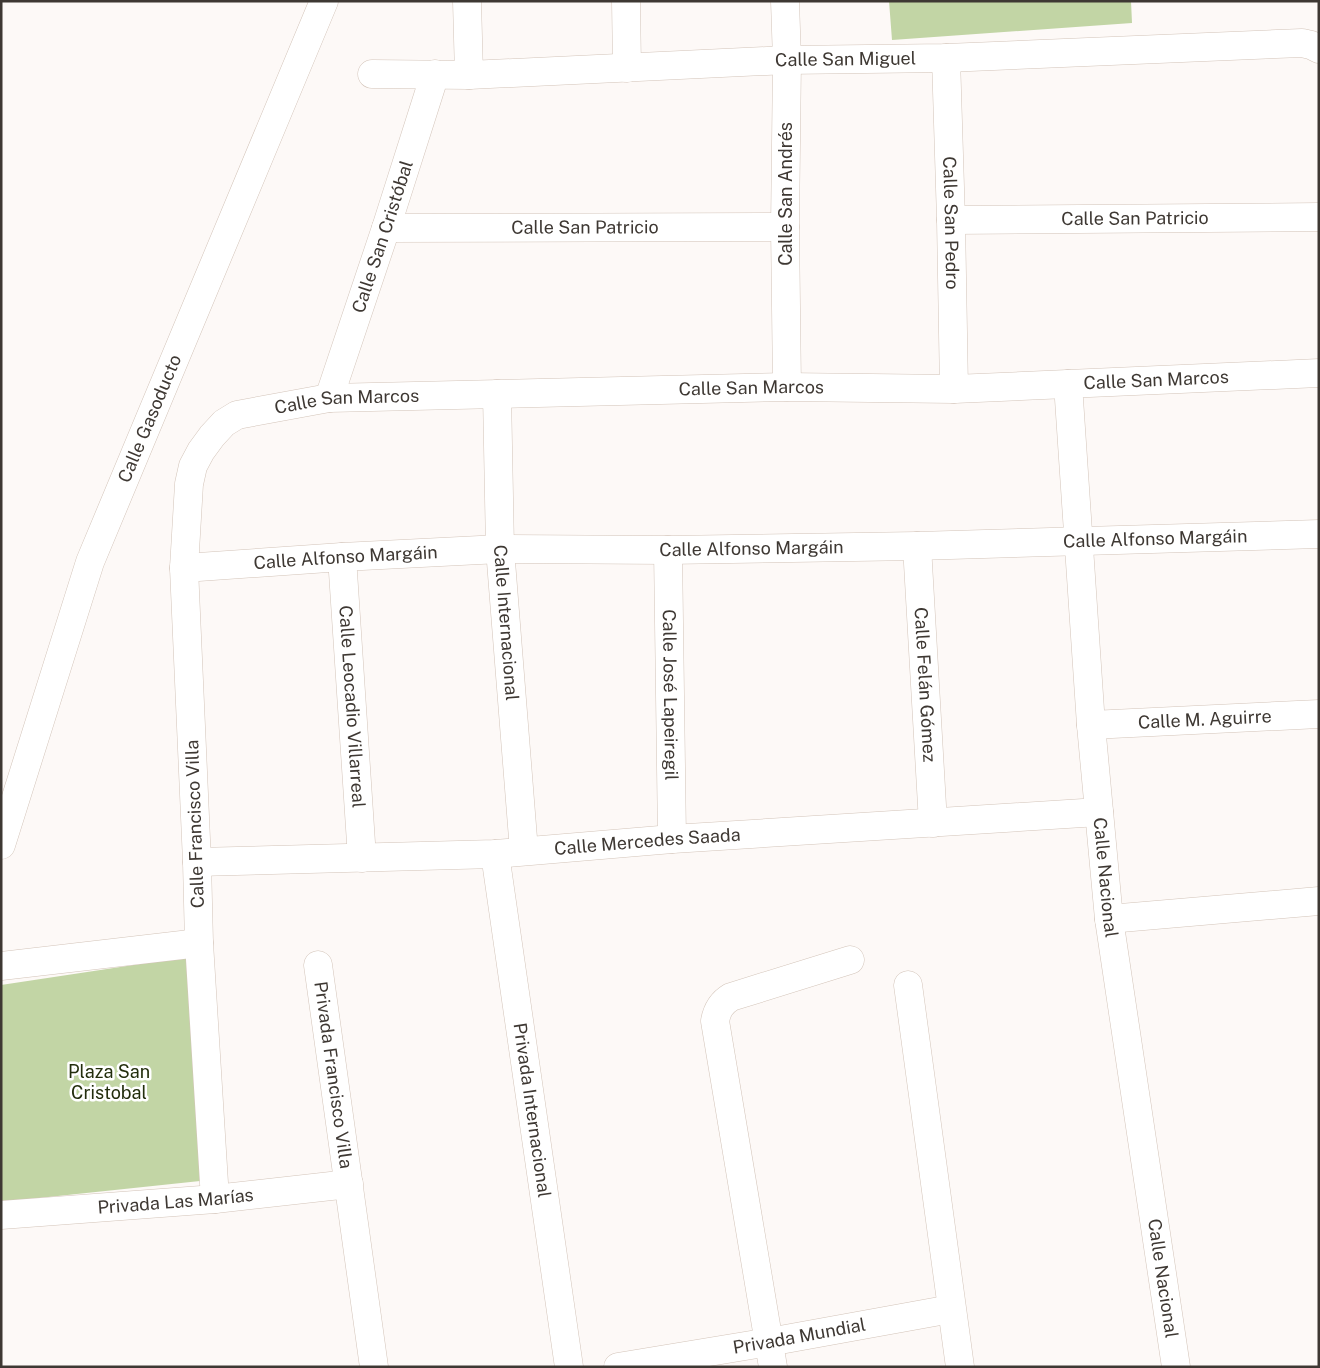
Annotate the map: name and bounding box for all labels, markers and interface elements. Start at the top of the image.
street label: Calle San Miguel [775,47,916,71]
street label: Calle San Andrés [775,122,796,266]
street label: Calle San Pedro [939,156,963,290]
street label: Calle San Cristóbal [347,158,417,316]
street label: Calle San Patricio [1061,207,1209,229]
street label: Calle San Patricio [511,216,659,238]
street label: Calle Gasoducto [113,351,185,486]
street label: Calle San Marcos [1083,366,1229,393]
street label: Calle San Marcos [678,376,824,400]
street label: Calle San Marcos [273,385,419,418]
street label: Calle Alfonso Margáin [1063,525,1248,552]
street label: Calle Alfonso Margáin [659,536,844,560]
street label: Calle Alfonso Margáin [253,541,438,573]
street label: Calle Internacional [490,544,523,702]
street label: Calle Leocadio Villarreal [335,605,370,809]
street label: Calle Felán Gómez [911,607,940,763]
street label: Calle José Lapeiregil [659,609,682,781]
street label: Calle M. Aguirre [1137,705,1272,733]
street label: Calle Francisco Villa [181,739,208,909]
street label: Calle Nacional [1090,817,1123,939]
street label: Calle Mercedes Saada [553,824,741,859]
street label: Privada Francisco Villa [310,980,357,1170]
street label: Privada Internacional [509,1021,555,1199]
park label: Plaza San Cristobal [68,1061,150,1103]
street label: Privada Las Marías [97,1184,255,1218]
street label: Calle Nacional [1144,1217,1183,1339]
street label: Privada Mundial [731,1314,867,1358]

